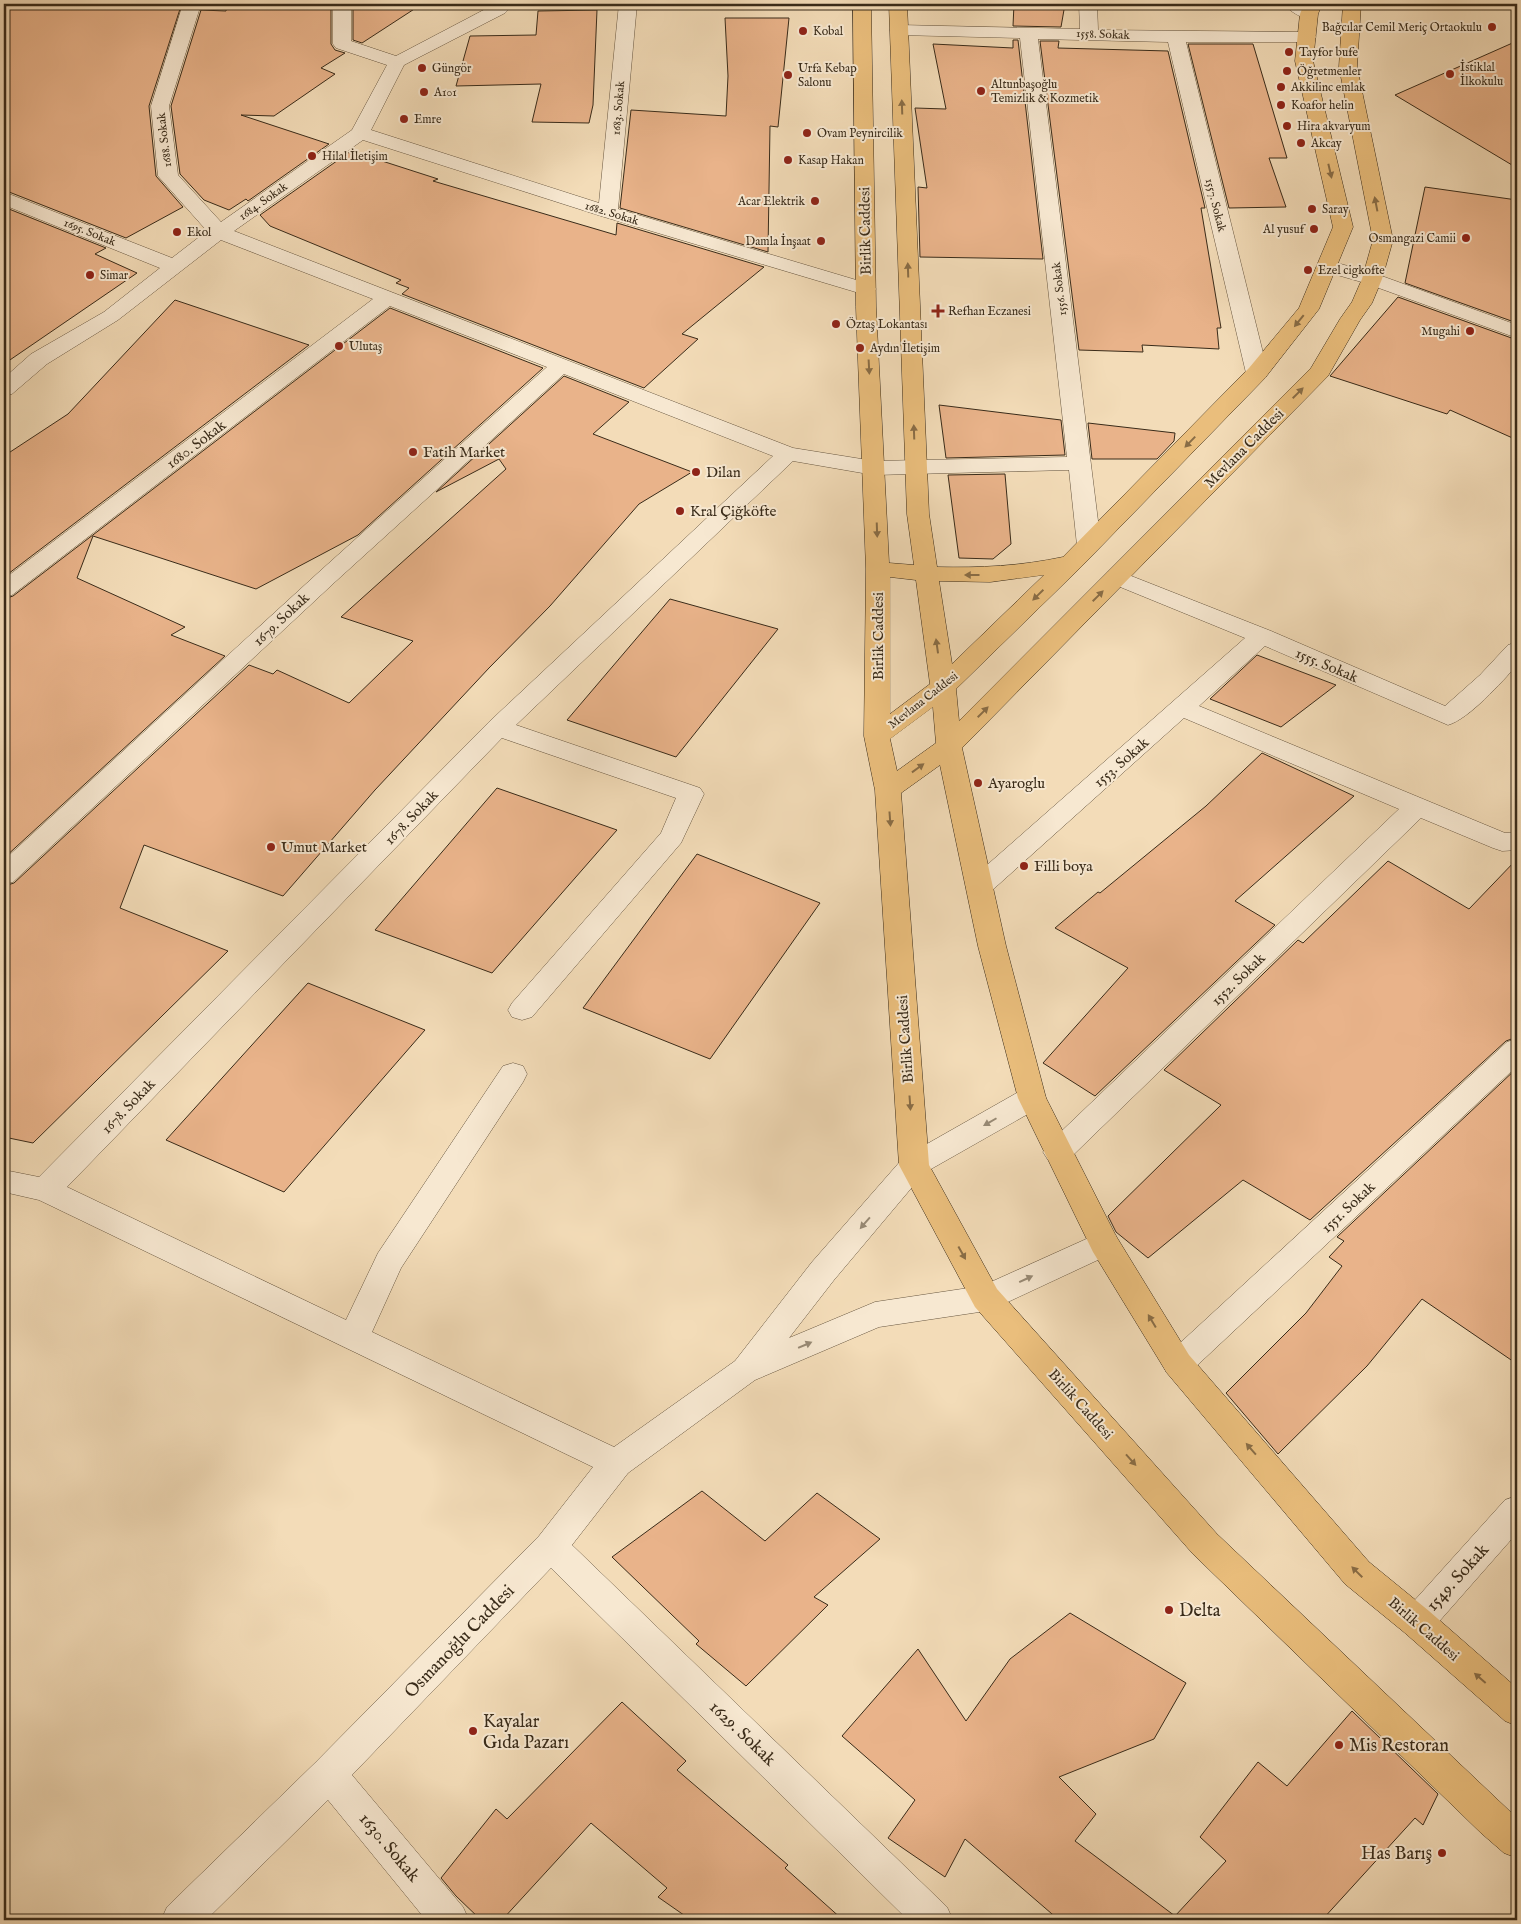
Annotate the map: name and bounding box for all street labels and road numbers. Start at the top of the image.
street label: 1558. Sokak [1076,26,1131,43]
street label: 1683. Sokak [609,80,628,136]
street label: 1688. Sokak [154,111,175,168]
street label: 1557. Sokak [1202,177,1230,234]
street label: 1684. Sokak [236,179,291,224]
street label: Birlik Caddesi [855,187,876,275]
street label: 1682. Sokak [583,198,641,229]
street label: 1695. Sokak [62,215,119,250]
street label: 1556. Sokak [1049,261,1070,317]
street label: Mevlana Caddesi [1200,404,1288,492]
street label: 1680. Sokak [163,415,231,473]
street label: 1679. Sokak [249,588,314,650]
street label: Birlik Caddesi [869,592,888,680]
street label: 1555. Sokak [1292,644,1362,688]
street label: Mevlana Caddesi [886,669,961,732]
street label: 1553. Sokak [1090,733,1154,791]
street label: 1678. Sokak [380,785,443,849]
street label: 1552. Sokak [1207,948,1270,1010]
street label: Birlik Caddesi [893,994,918,1084]
street label: 1678. Sokak [97,1074,160,1138]
street label: 1551. Sokak [1317,1177,1380,1237]
street label: Birlik Caddesi [1044,1365,1117,1443]
street label: 1549. Sokak [1422,1539,1495,1617]
street label: Osmanoğlu Caddesi [400,1580,520,1704]
street label: Birlik Caddesi [1384,1593,1463,1665]
street label: 1629. Sokak [704,1697,781,1772]
street label: 1630. Sokak [353,1809,425,1888]

